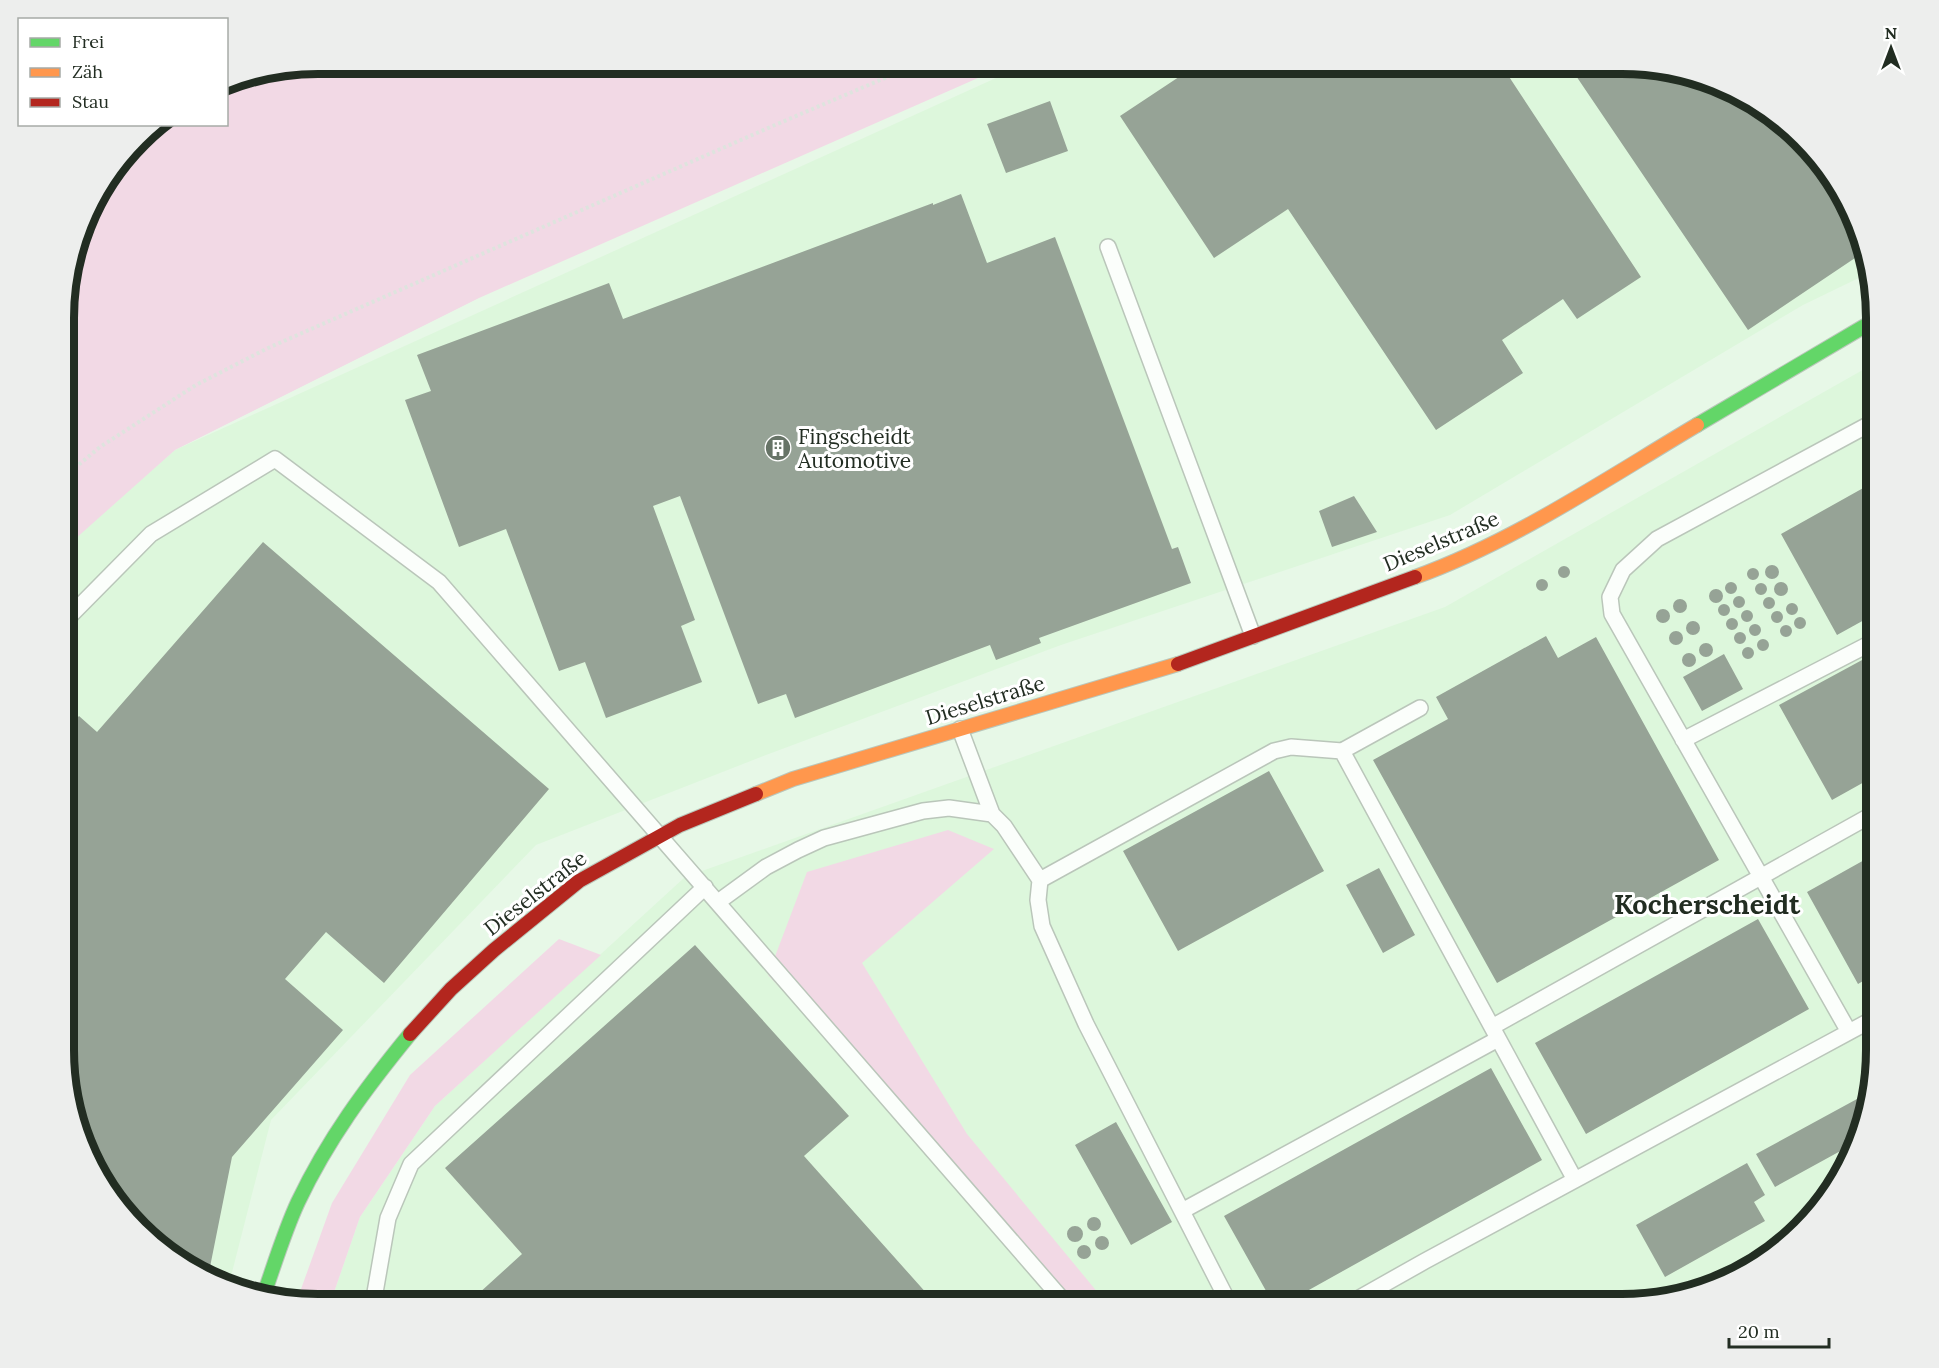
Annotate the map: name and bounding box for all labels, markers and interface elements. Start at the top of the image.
legend [18,18,228,126]
north arrow [1861,18,1921,78]
text: N [1885,23,1897,43]
text: Frei [72,30,104,53]
text: Zäh [72,60,103,83]
text: Stau [72,90,109,113]
place label: Fingscheidt Automotive [797,423,912,474]
building icon: Fingscheidt Automotive [763,433,793,463]
street label: Dieselstraße [1379,505,1503,577]
street label: Dieselstraße [922,669,1048,731]
street label: Dieselstraße [478,844,592,942]
district label: Kocherscheidt [1614,887,1801,921]
scale bar [1729,1311,1830,1349]
text: 20 m [1738,1320,1780,1343]

